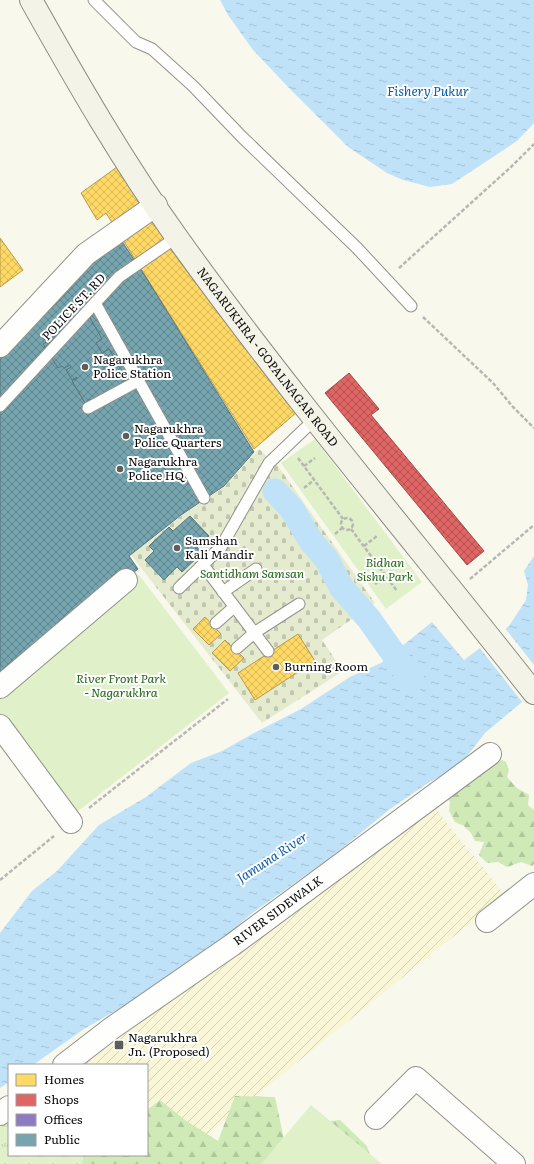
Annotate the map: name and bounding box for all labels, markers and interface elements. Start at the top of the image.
water label: Fishery Pukur [387,81,469,100]
street label: NAGARUKHRA - GOPALNAGAR ROAD [193,263,343,450]
street label: POLICE ST. RD [37,269,109,344]
place label: Nagarukhra Police Station [93,350,171,382]
marker: Nagarukhra Police Station [80,362,90,372]
place label: Nagarukhra Police Quarters [134,419,222,451]
marker: Nagarukhra Police Quarters [121,431,131,441]
place label: Nagarukhra Police HQ [128,452,198,484]
marker: Nagarukhra Police HQ [115,464,125,474]
place label: Samshan Kali Mandir [185,531,254,563]
marker: Samshan Kali Mandir [172,543,182,553]
park label: Bidhan Sishu Park [357,553,414,585]
park label: Santidham Samsan [200,564,304,582]
place label: Burning Room [284,657,368,675]
marker: Burning Room [271,662,281,672]
park label: River Front Park - Nagarukhra [76,669,166,701]
water label: Jamuna River [233,827,311,887]
street label: RIVER SIDEWALK [229,871,326,949]
place label: Nagarukhra Jn. (Proposed) [128,1028,210,1060]
marker: Nagarukhra Jn. (Proposed) [113,1039,125,1051]
legend [8,1064,148,1156]
text: Homes [44,1070,84,1088]
text: Shops [44,1090,79,1108]
text: Offices [44,1110,83,1128]
text: Public [44,1130,80,1148]

